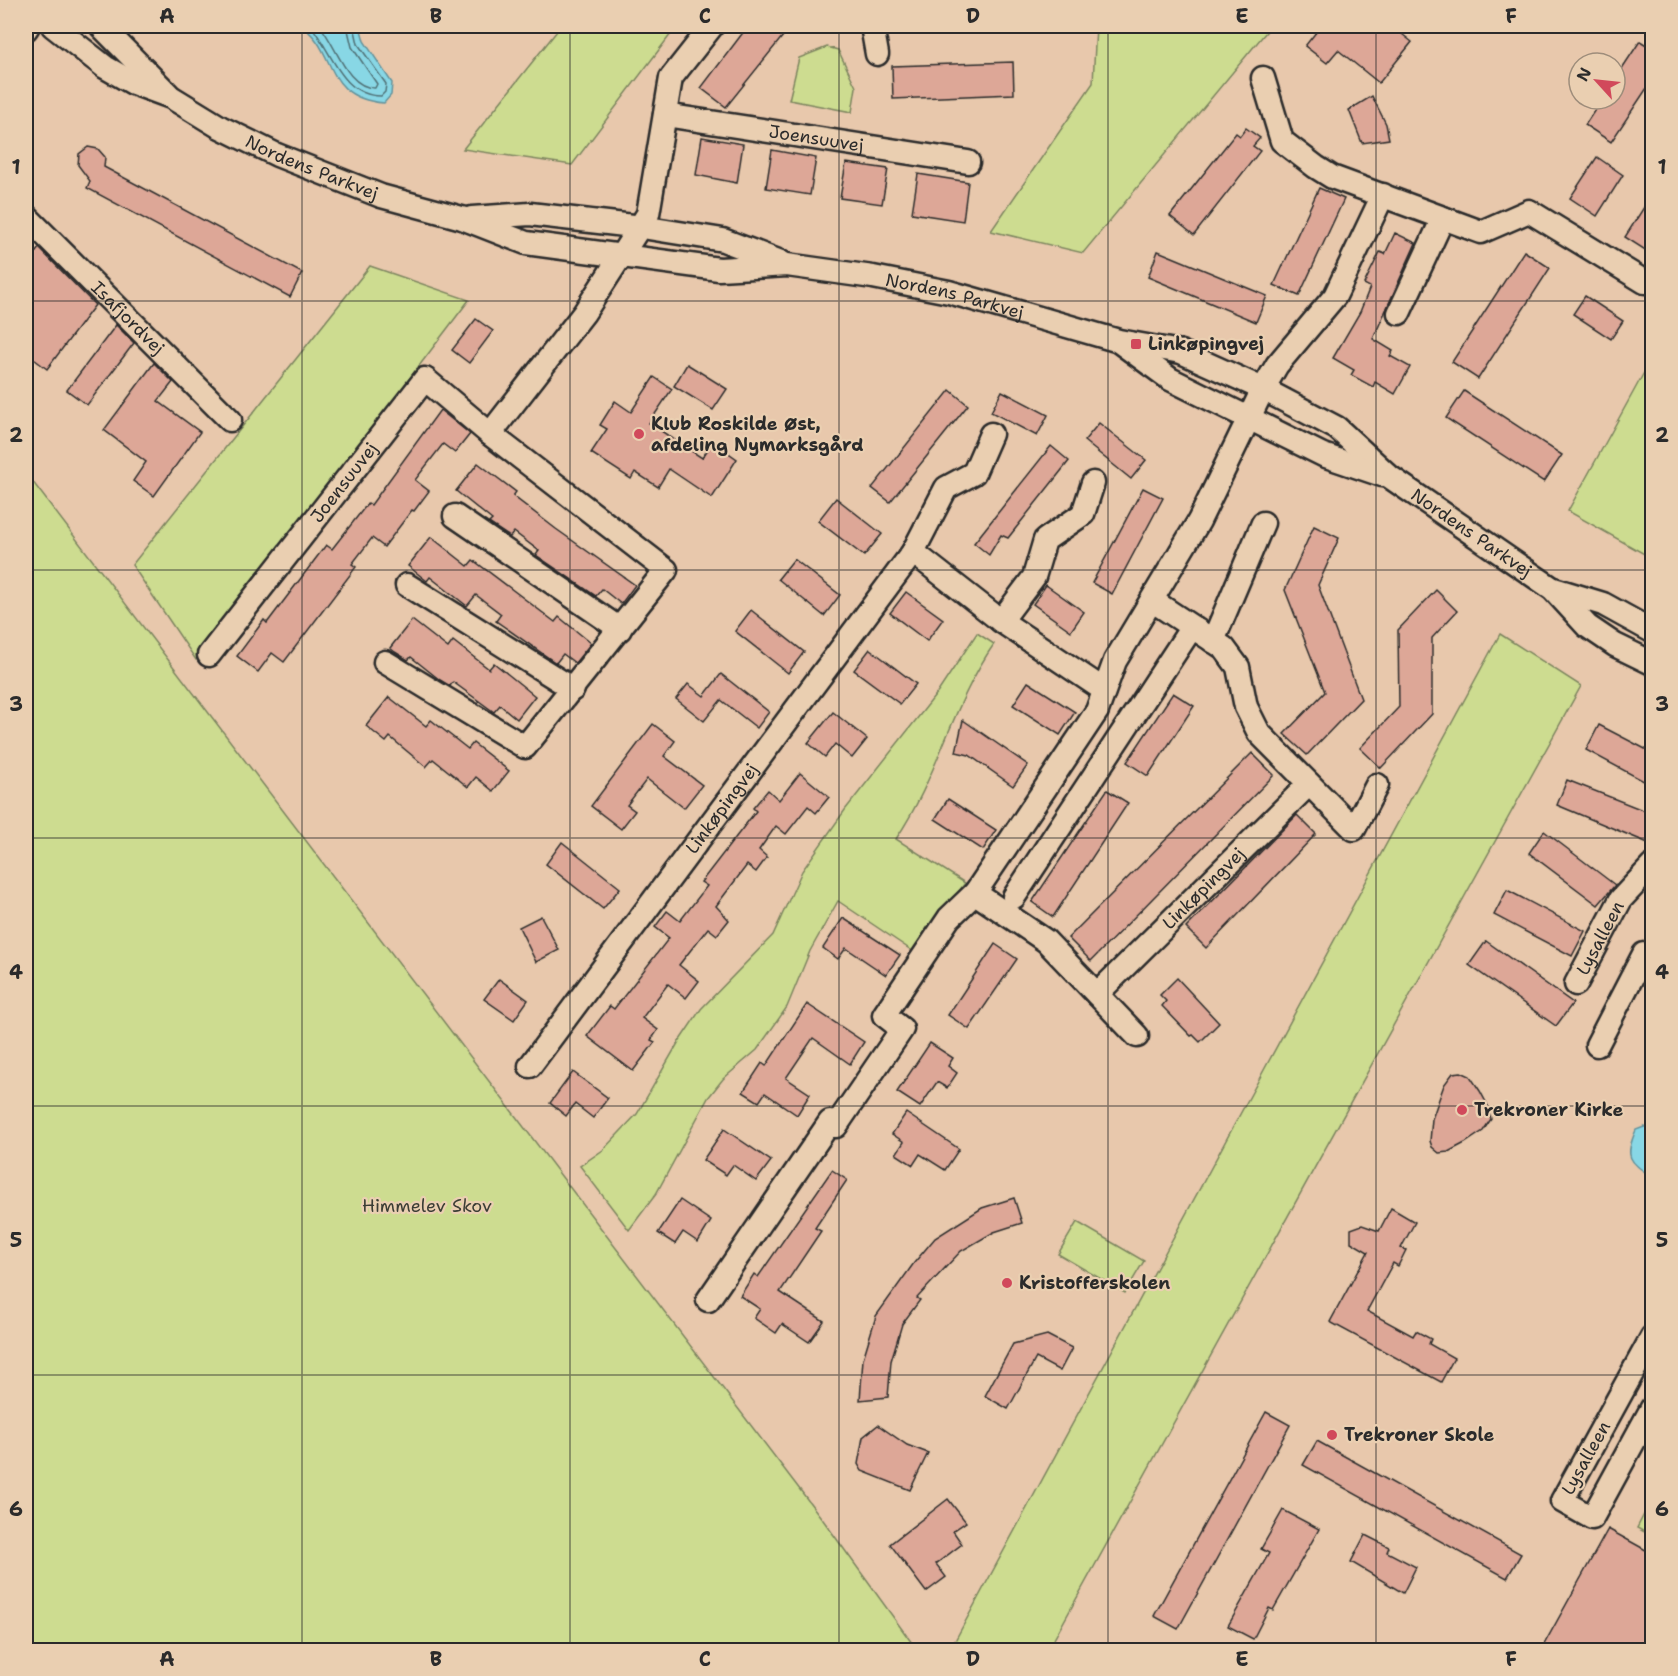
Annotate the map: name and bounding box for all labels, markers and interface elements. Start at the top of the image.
text: A [159,3,175,29]
text: B [430,3,442,29]
text: C [699,3,711,29]
text: D [966,3,980,29]
text: E [1235,3,1249,29]
text: F [1505,3,1517,29]
north arrow [1567,51,1627,111]
text: N [1572,64,1596,85]
street label: Joensuuvej [767,119,865,158]
street label: Nordens Parkvej [241,129,382,206]
text: 1 [11,154,21,180]
text: 1 [1657,154,1667,180]
street label: Nordens Parkvej [883,268,1027,325]
street label: Isafjordvej [86,276,170,360]
place label: Linkøpingvej [1148,332,1264,356]
marker: Linkøpingvej [1129,337,1143,351]
place label: Klub Roskilde Øst, afdeling Nymarksgård [651,412,864,457]
text: 2 [9,422,23,448]
text: 2 [1655,422,1669,448]
marker: Klub Roskilde Øst, afdeling Nymarksgård [632,427,646,441]
street label: Joensuuvej [305,437,383,528]
street label: Nordens Parkvej [1406,483,1537,583]
text: 3 [9,691,23,717]
text: 3 [1655,691,1669,717]
street label: Linkøpingvej [680,758,763,859]
street label: Linkøpingvej [1157,842,1250,935]
street label: Lysalleen [1571,897,1630,979]
text: 4 [9,959,23,985]
text: 4 [1655,959,1669,985]
place label: Trekroner Kirke [1474,1098,1624,1122]
marker: Trekroner Kirke [1455,1103,1469,1117]
park label: Himmelev Skov [362,1194,492,1218]
text: 5 [10,1227,22,1253]
text: 5 [1656,1227,1668,1253]
place label: Kristofferskolen [1019,1271,1170,1295]
marker: Kristofferskolen [1000,1276,1014,1290]
street label: Lysalleen [1556,1417,1616,1499]
place label: Trekroner Skole [1344,1423,1494,1447]
marker: Trekroner Skole [1325,1428,1339,1442]
text: 6 [9,1496,23,1522]
text: 6 [1655,1496,1669,1522]
text: A [159,1646,175,1672]
text: B [430,1646,442,1672]
text: C [699,1646,711,1672]
text: D [966,1646,980,1672]
text: E [1235,1646,1249,1672]
text: F [1505,1646,1517,1672]

